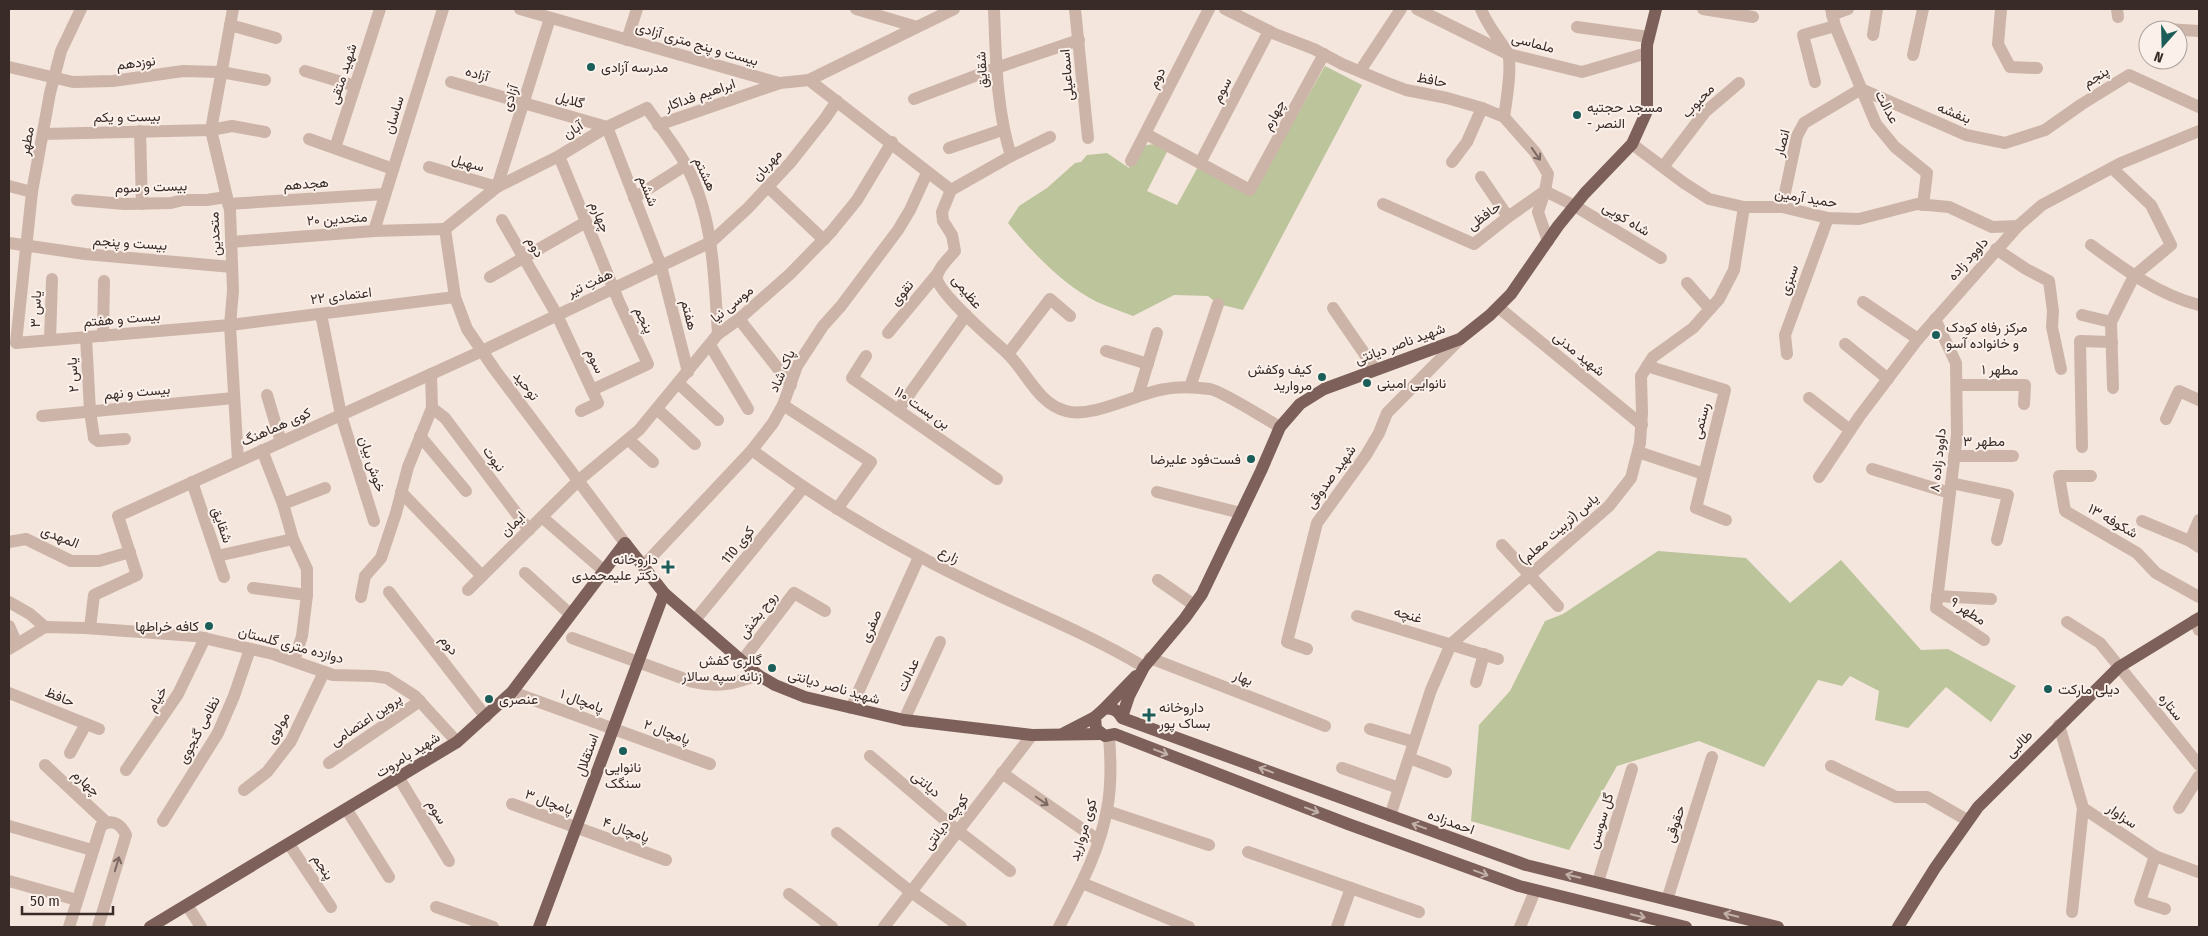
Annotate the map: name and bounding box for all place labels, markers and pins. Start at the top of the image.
place label: مدرسه آزادی [601,59,668,76]
marker: مدرسه آزادی [585,61,597,73]
place label: مسجد حجتیه - النصر [1587,99,1663,132]
marker: مسجد حجتیه - النصر [1571,109,1583,121]
place label: مرکز رفاه کودک و خانواده آسو [1946,319,2027,352]
marker: مرکز رفاه کودک و خانواده آسو [1930,329,1942,341]
place label: کیف و‌کفش مروارید [1248,361,1312,394]
marker: کیف و‌کفش مروارید [1316,371,1328,383]
place label: نانوایی امینی [1377,375,1446,392]
marker: نانوایی امینی [1361,377,1373,389]
place label: فست‌فود علیرضا [1150,451,1241,468]
marker: فست‌فود علیرضا [1245,453,1257,465]
place label: داروخانه دکتر علیمحمدی [572,551,658,584]
marker: داروخانه دکتر علیمحمدی [662,561,674,573]
place label: کافه خراطها [135,618,199,635]
marker: کافه خراطها [203,620,215,632]
place label: گالری کفش زنانه سپه سالار [681,652,762,686]
marker: گالری کفش زنانه سپه سالار [766,662,778,674]
place label: دیلی مارکت [2058,681,2120,698]
marker: دیلی مارکت [2042,683,2054,695]
place label: عنصری [499,691,538,708]
marker: عنصری [483,693,495,705]
place label: داروخانه بساک پور [1158,699,1210,733]
marker: داروخانه بساک پور [1143,709,1155,721]
marker: نانوایی سنگک [617,745,629,757]
place label: نانوایی سنگک [605,759,641,792]

